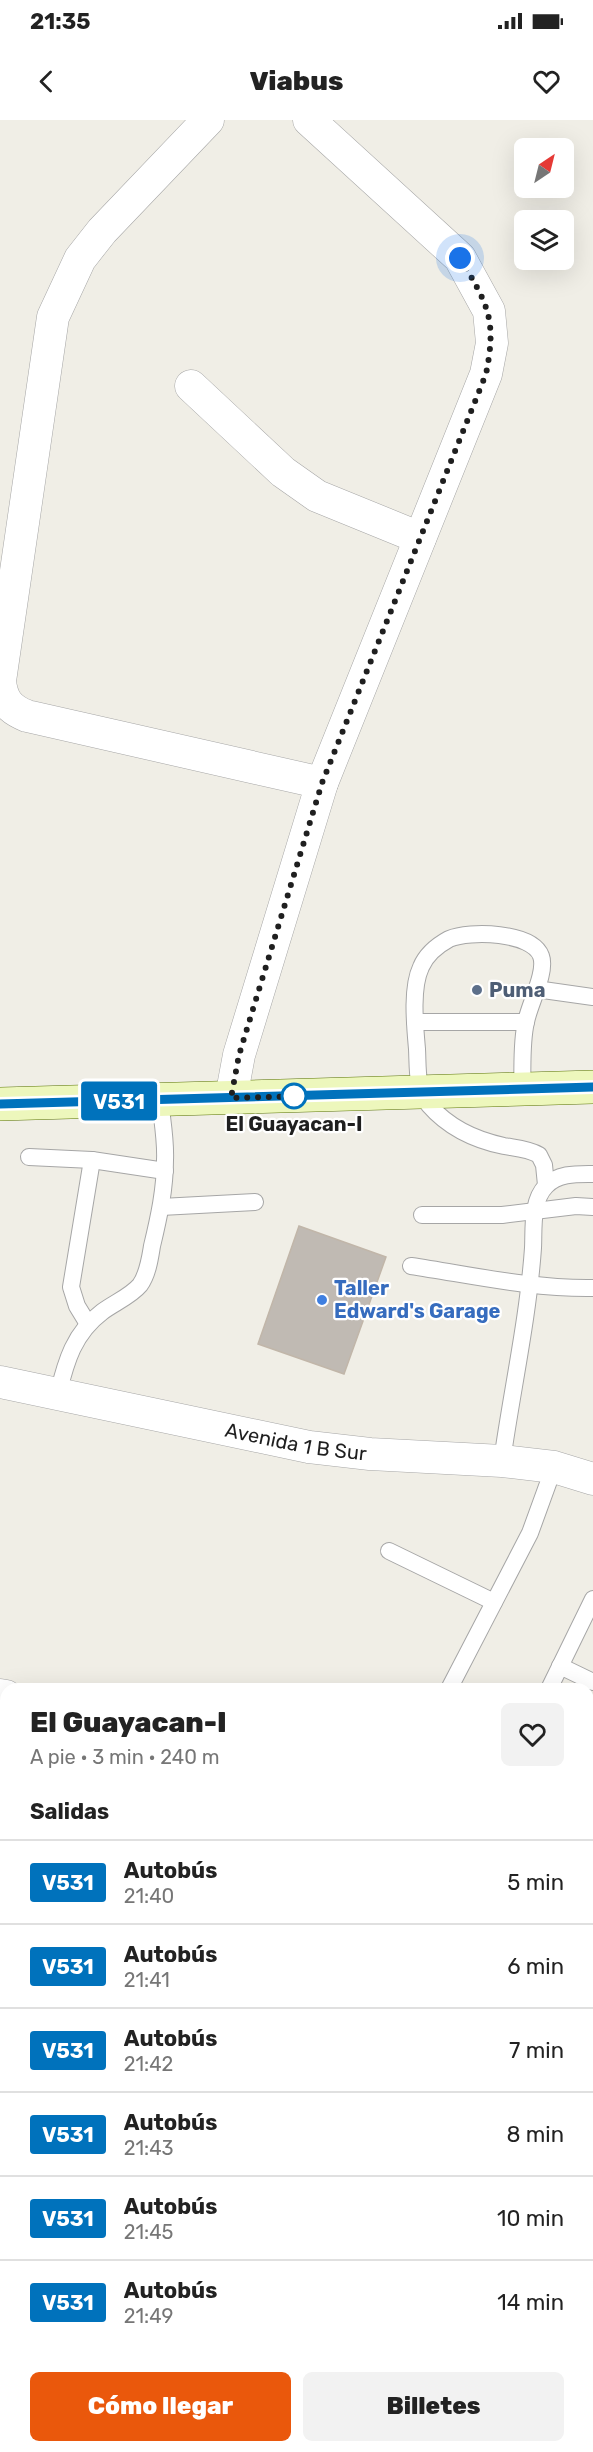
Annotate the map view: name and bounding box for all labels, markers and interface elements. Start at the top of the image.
text: 21:35 [30,8,90,35]
icon: back [30,65,63,98]
text: Viabus [250,65,344,97]
icon: heart [530,65,563,98]
north arrow [514,138,574,198]
map controls [514,138,574,270]
button: layers [514,210,574,270]
your location [445,243,475,273]
place label: Puma [489,978,545,1002]
marker: Puma [470,983,484,997]
line badge: V531 [77,1082,161,1120]
marker: El Guayacan-I [281,1083,307,1109]
text: V531 [93,1089,145,1114]
place label: El Guayacan-I [225,1112,363,1136]
place label: Taller Edward's Garage [334,1276,501,1323]
marker: Taller Edward's Garage [315,1293,329,1307]
street label: Avenida 1 B Sur [223,1418,368,1466]
button: heart [501,1703,564,1766]
text: El Guayacan-I [30,1706,227,1739]
text: A pie · 3 min · 240 m [30,1745,220,1769]
text: Salidas [30,1798,109,1825]
text: Autobús [124,1857,217,1884]
text: 5 min [507,1869,564,1896]
text: V531 [42,1870,94,1895]
text: 21:40 [124,1884,174,1908]
text: Autobús [124,1941,217,1968]
text: 6 min [507,1953,564,1980]
text: V531 [42,1954,94,1979]
text: 21:41 [124,1968,170,1992]
text: Autobús [124,2025,217,2052]
text: 7 min [509,2037,564,2064]
text: V531 [42,2038,94,2063]
text: 21:42 [124,2052,173,2076]
text: Autobús [124,2109,217,2136]
text: 8 min [506,2121,564,2148]
text: V531 [42,2122,94,2147]
text: 21:43 [124,2136,174,2160]
text: Autobús [124,2193,217,2220]
text: 10 min [497,2205,564,2232]
text: V531 [42,2206,94,2231]
text: 21:45 [124,2220,174,2244]
text: Autobús [124,2277,217,2304]
text: 14 min [497,2289,564,2316]
text: V531 [42,2290,94,2315]
text: 21:49 [124,2304,173,2328]
button: Cómo llegar [30,2372,291,2441]
button: Billetes [303,2372,564,2441]

